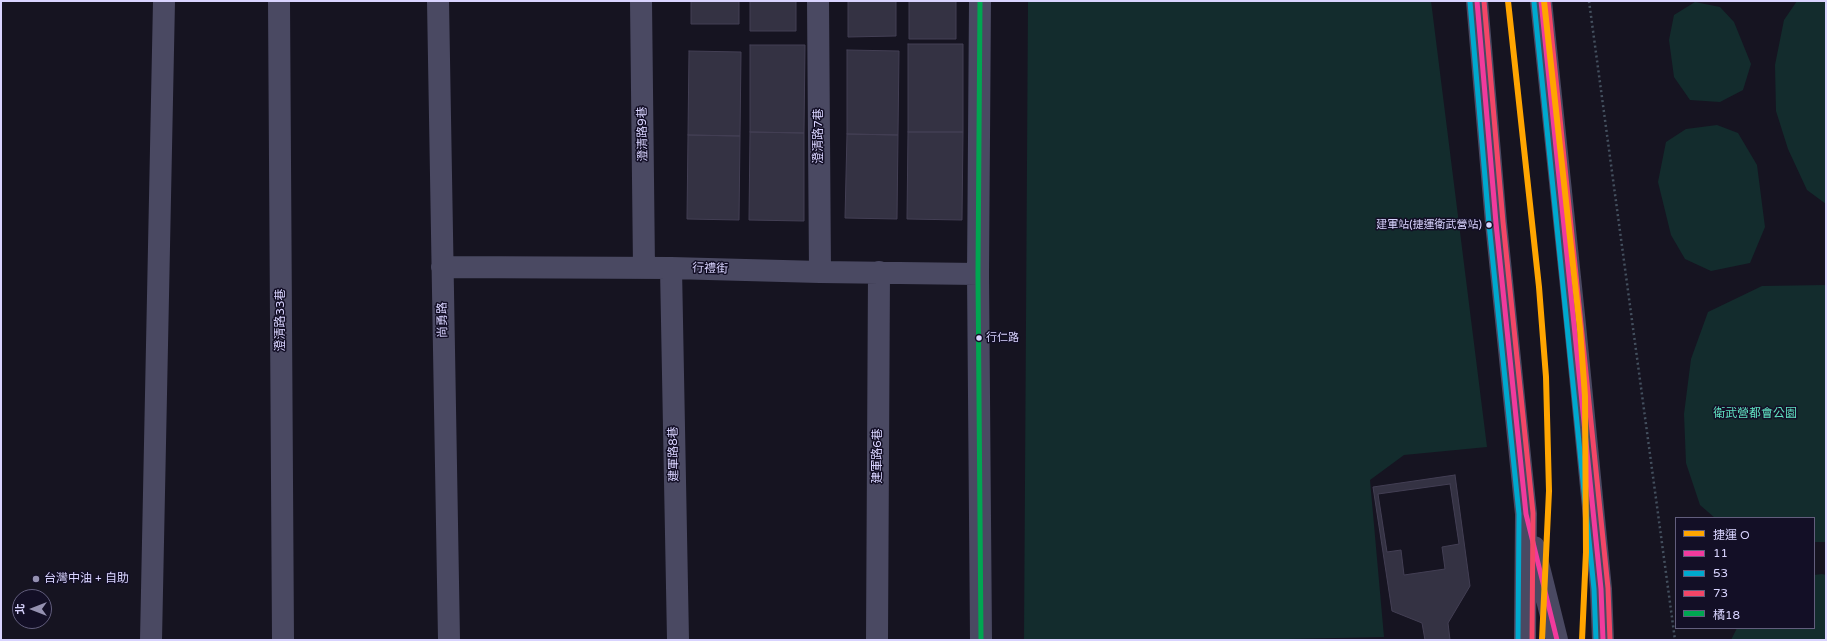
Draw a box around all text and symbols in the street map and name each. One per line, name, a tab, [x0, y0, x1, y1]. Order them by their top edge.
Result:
street label: 澄清路9巷	[635, 106, 651, 162]
street label: 澄清路7巷	[812, 108, 826, 164]
place label: 建軍站(捷運衛武營站)	[1376, 218, 1482, 232]
marker: 建軍站(捷運衛武營站)	[1484, 220, 1494, 230]
street label: 行禮街	[692, 261, 728, 277]
street label: 澄清路33巷	[274, 288, 288, 352]
street label: 尚勇路	[435, 302, 451, 338]
place label: 行仁路	[986, 331, 1019, 345]
marker: 行仁路	[974, 333, 984, 343]
park label: 衛武營都會公園	[1713, 407, 1797, 421]
street label: 建軍路8巷	[666, 426, 682, 482]
street label: 建軍路6巷	[871, 428, 885, 484]
legend	[1675, 517, 1815, 629]
text: 捷運 O	[1713, 528, 1750, 542]
text: 11	[1713, 546, 1728, 560]
text: 53	[1713, 566, 1728, 580]
place label: 台灣中油 + 自助	[44, 572, 129, 586]
marker: 台灣中油 + 自助	[31, 574, 41, 584]
text: 73	[1713, 586, 1728, 600]
north arrow	[12, 589, 52, 629]
text: 北	[14, 604, 27, 615]
text: 橘18	[1713, 608, 1740, 622]

